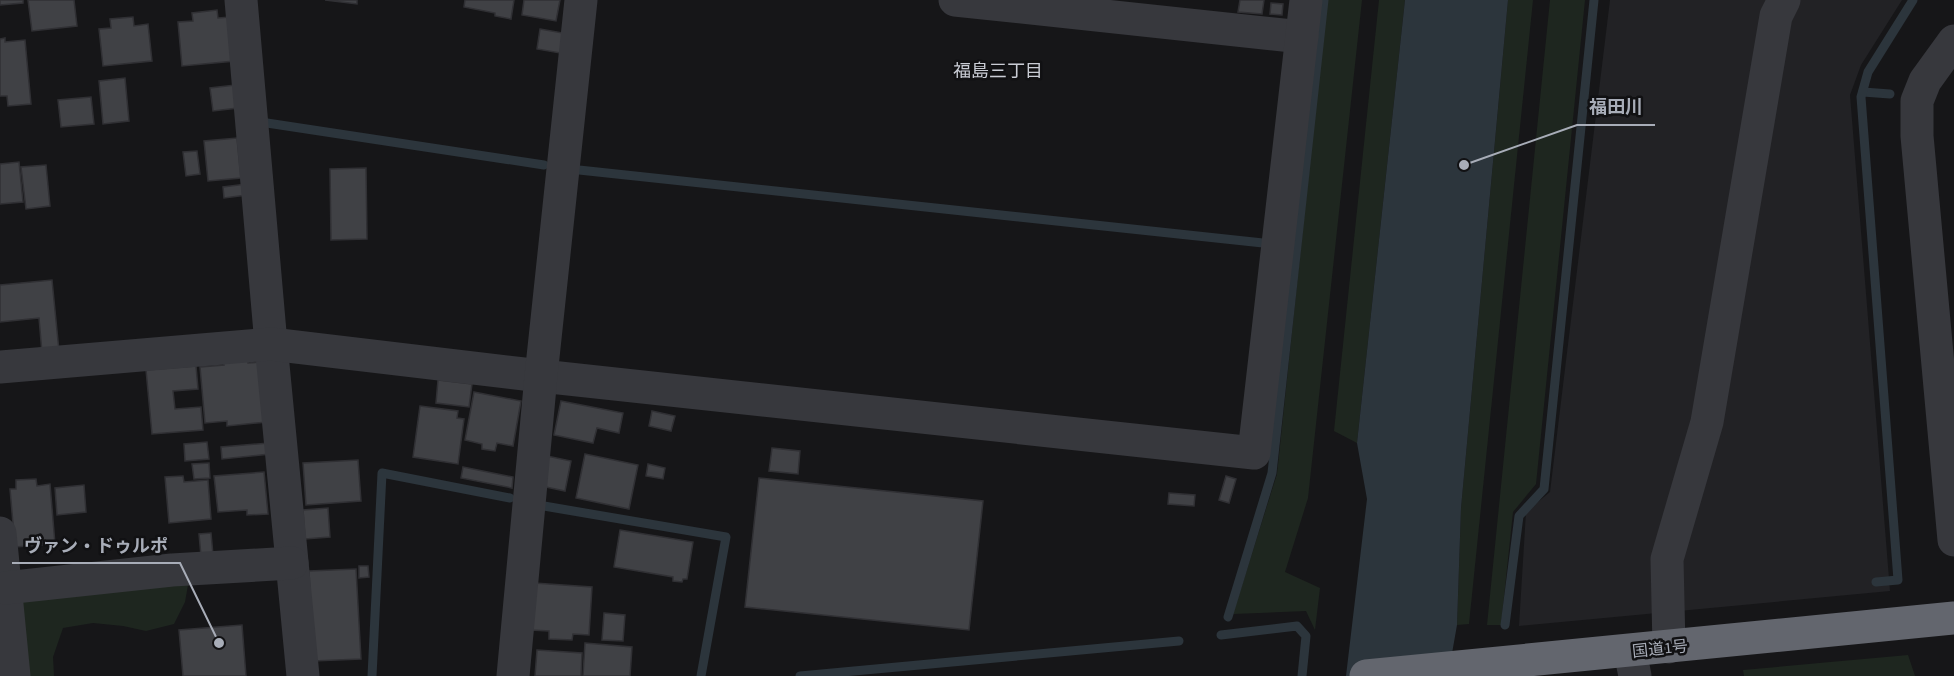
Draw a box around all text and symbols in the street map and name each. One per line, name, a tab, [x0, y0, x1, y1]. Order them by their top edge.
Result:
district label: 福島三丁目	[953, 59, 1043, 84]
callout: 福田川	[1577, 89, 1655, 125]
text: 福田川	[1589, 95, 1643, 120]
callout: ヴァン・ドゥルポ	[12, 527, 180, 563]
text: ヴァン・ドゥルポ	[24, 534, 168, 559]
street label: 国道1号	[1631, 635, 1689, 663]

